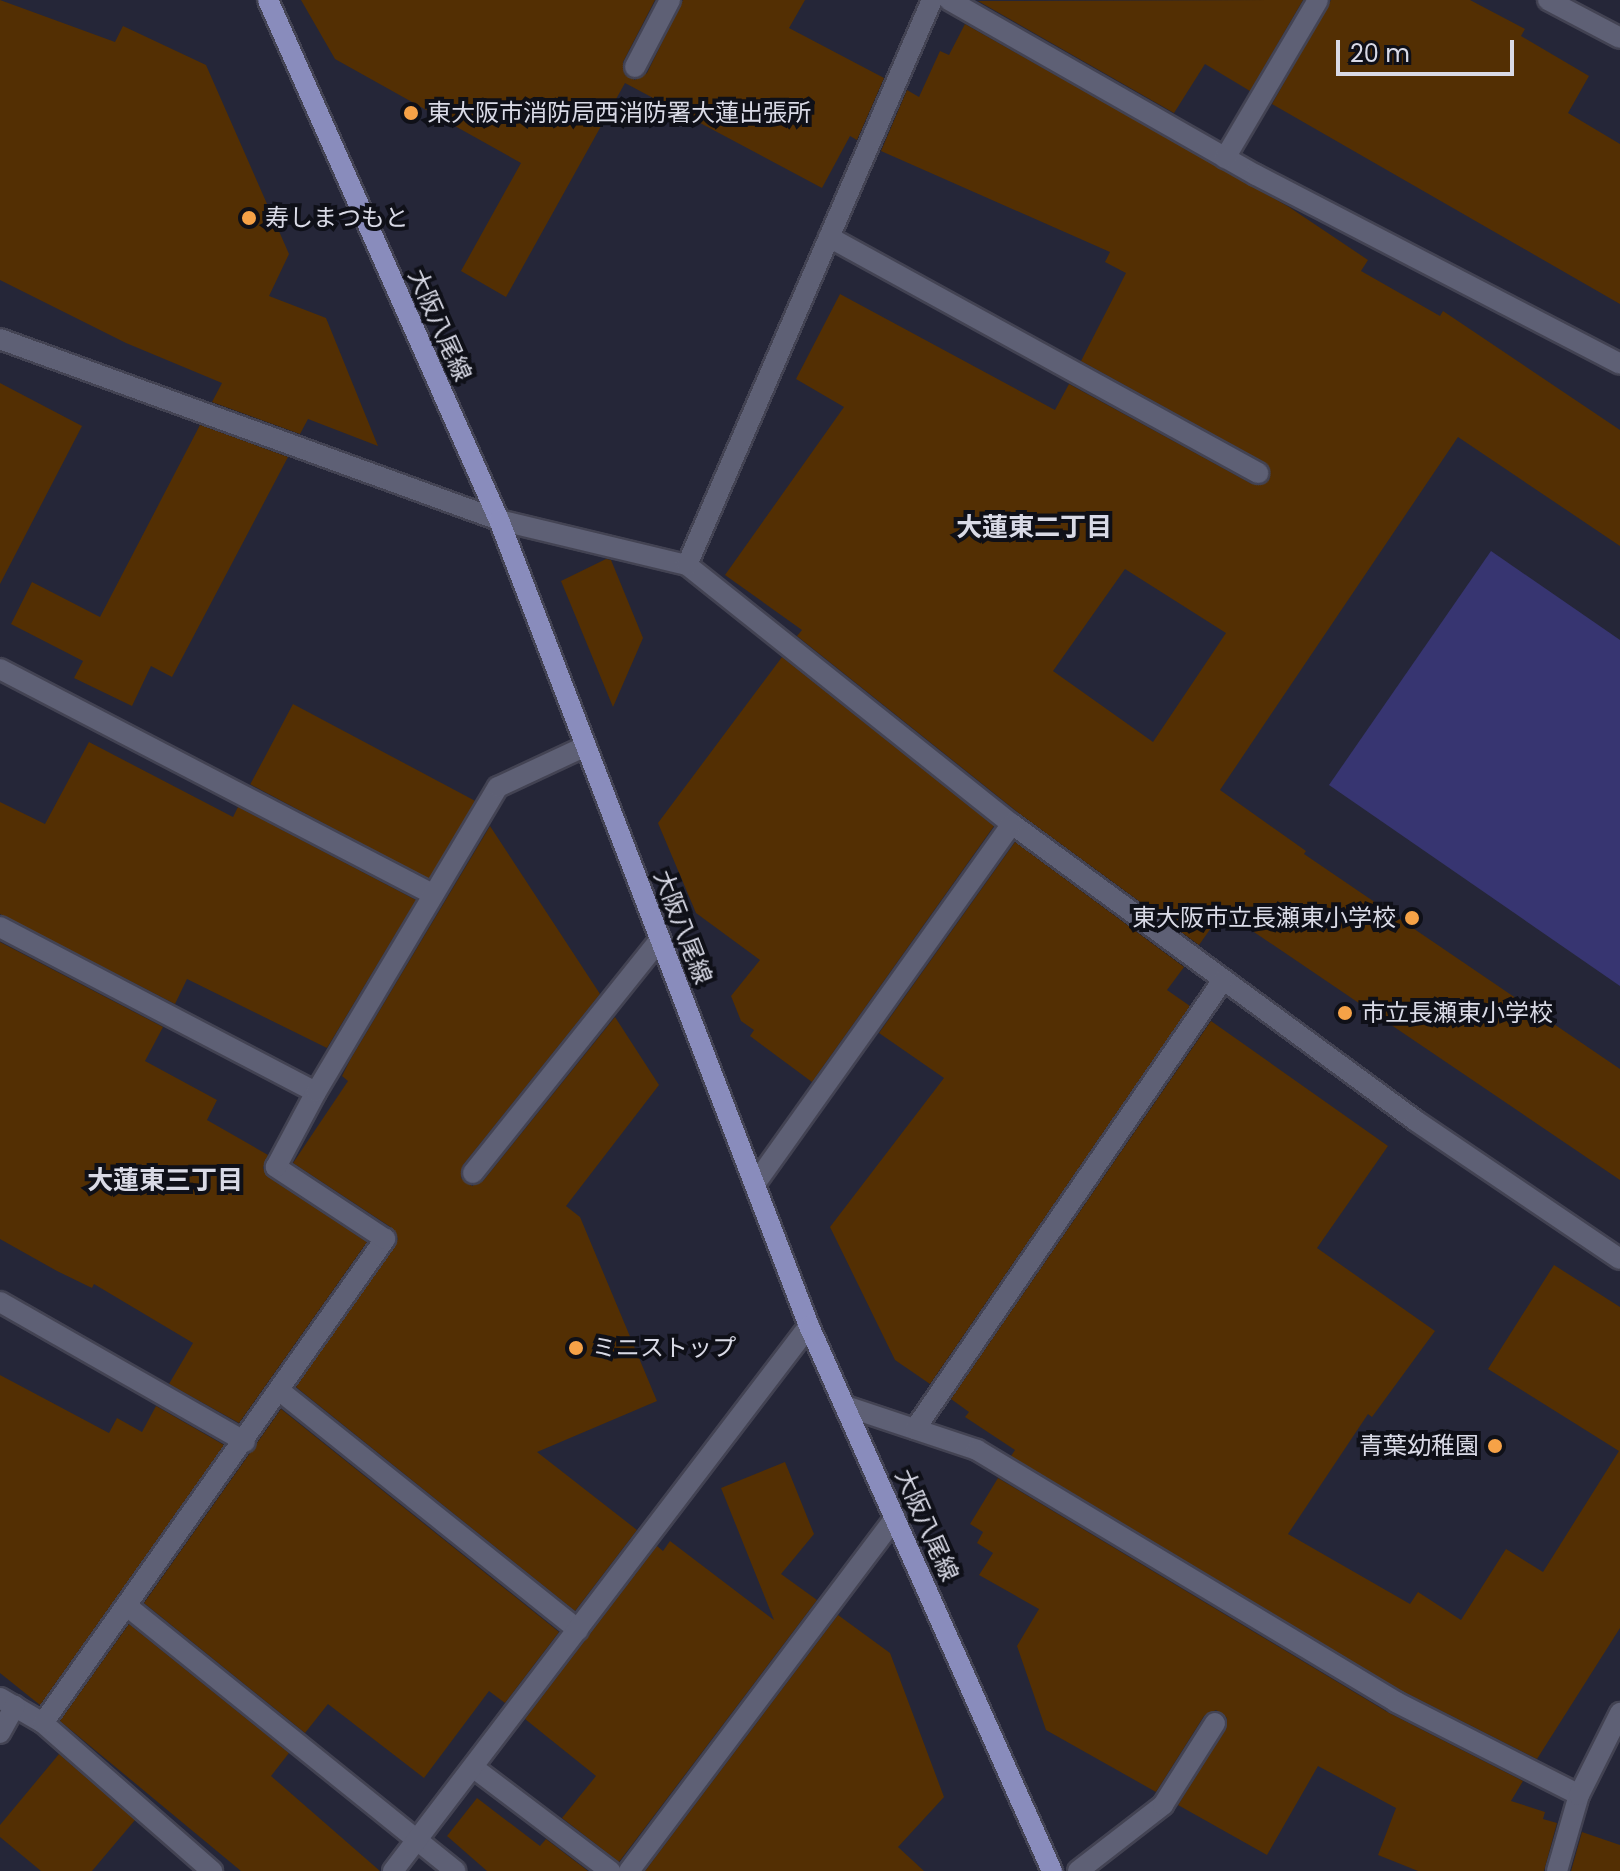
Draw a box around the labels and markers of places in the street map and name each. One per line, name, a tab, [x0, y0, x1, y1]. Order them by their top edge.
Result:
place label: 東大阪市消防局西消防署大蓮出張所	[427, 99, 811, 127]
marker: 東大阪市消防局西消防署大蓮出張所	[402, 104, 420, 122]
place label: 寿しまつもと	[265, 204, 409, 232]
marker: 寿しまつもと	[240, 209, 258, 227]
place label: 東大阪市立長瀬東小学校	[1132, 904, 1396, 932]
marker: 東大阪市立長瀬東小学校	[1403, 909, 1421, 927]
place label: 市立長瀬東小学校	[1361, 999, 1553, 1027]
marker: 市立長瀬東小学校	[1336, 1004, 1354, 1022]
place label: ミニストップ	[592, 1334, 736, 1362]
marker: ミニストップ	[567, 1339, 585, 1357]
place label: 青葉幼稚園	[1359, 1432, 1479, 1460]
marker: 青葉幼稚園	[1486, 1437, 1504, 1455]

